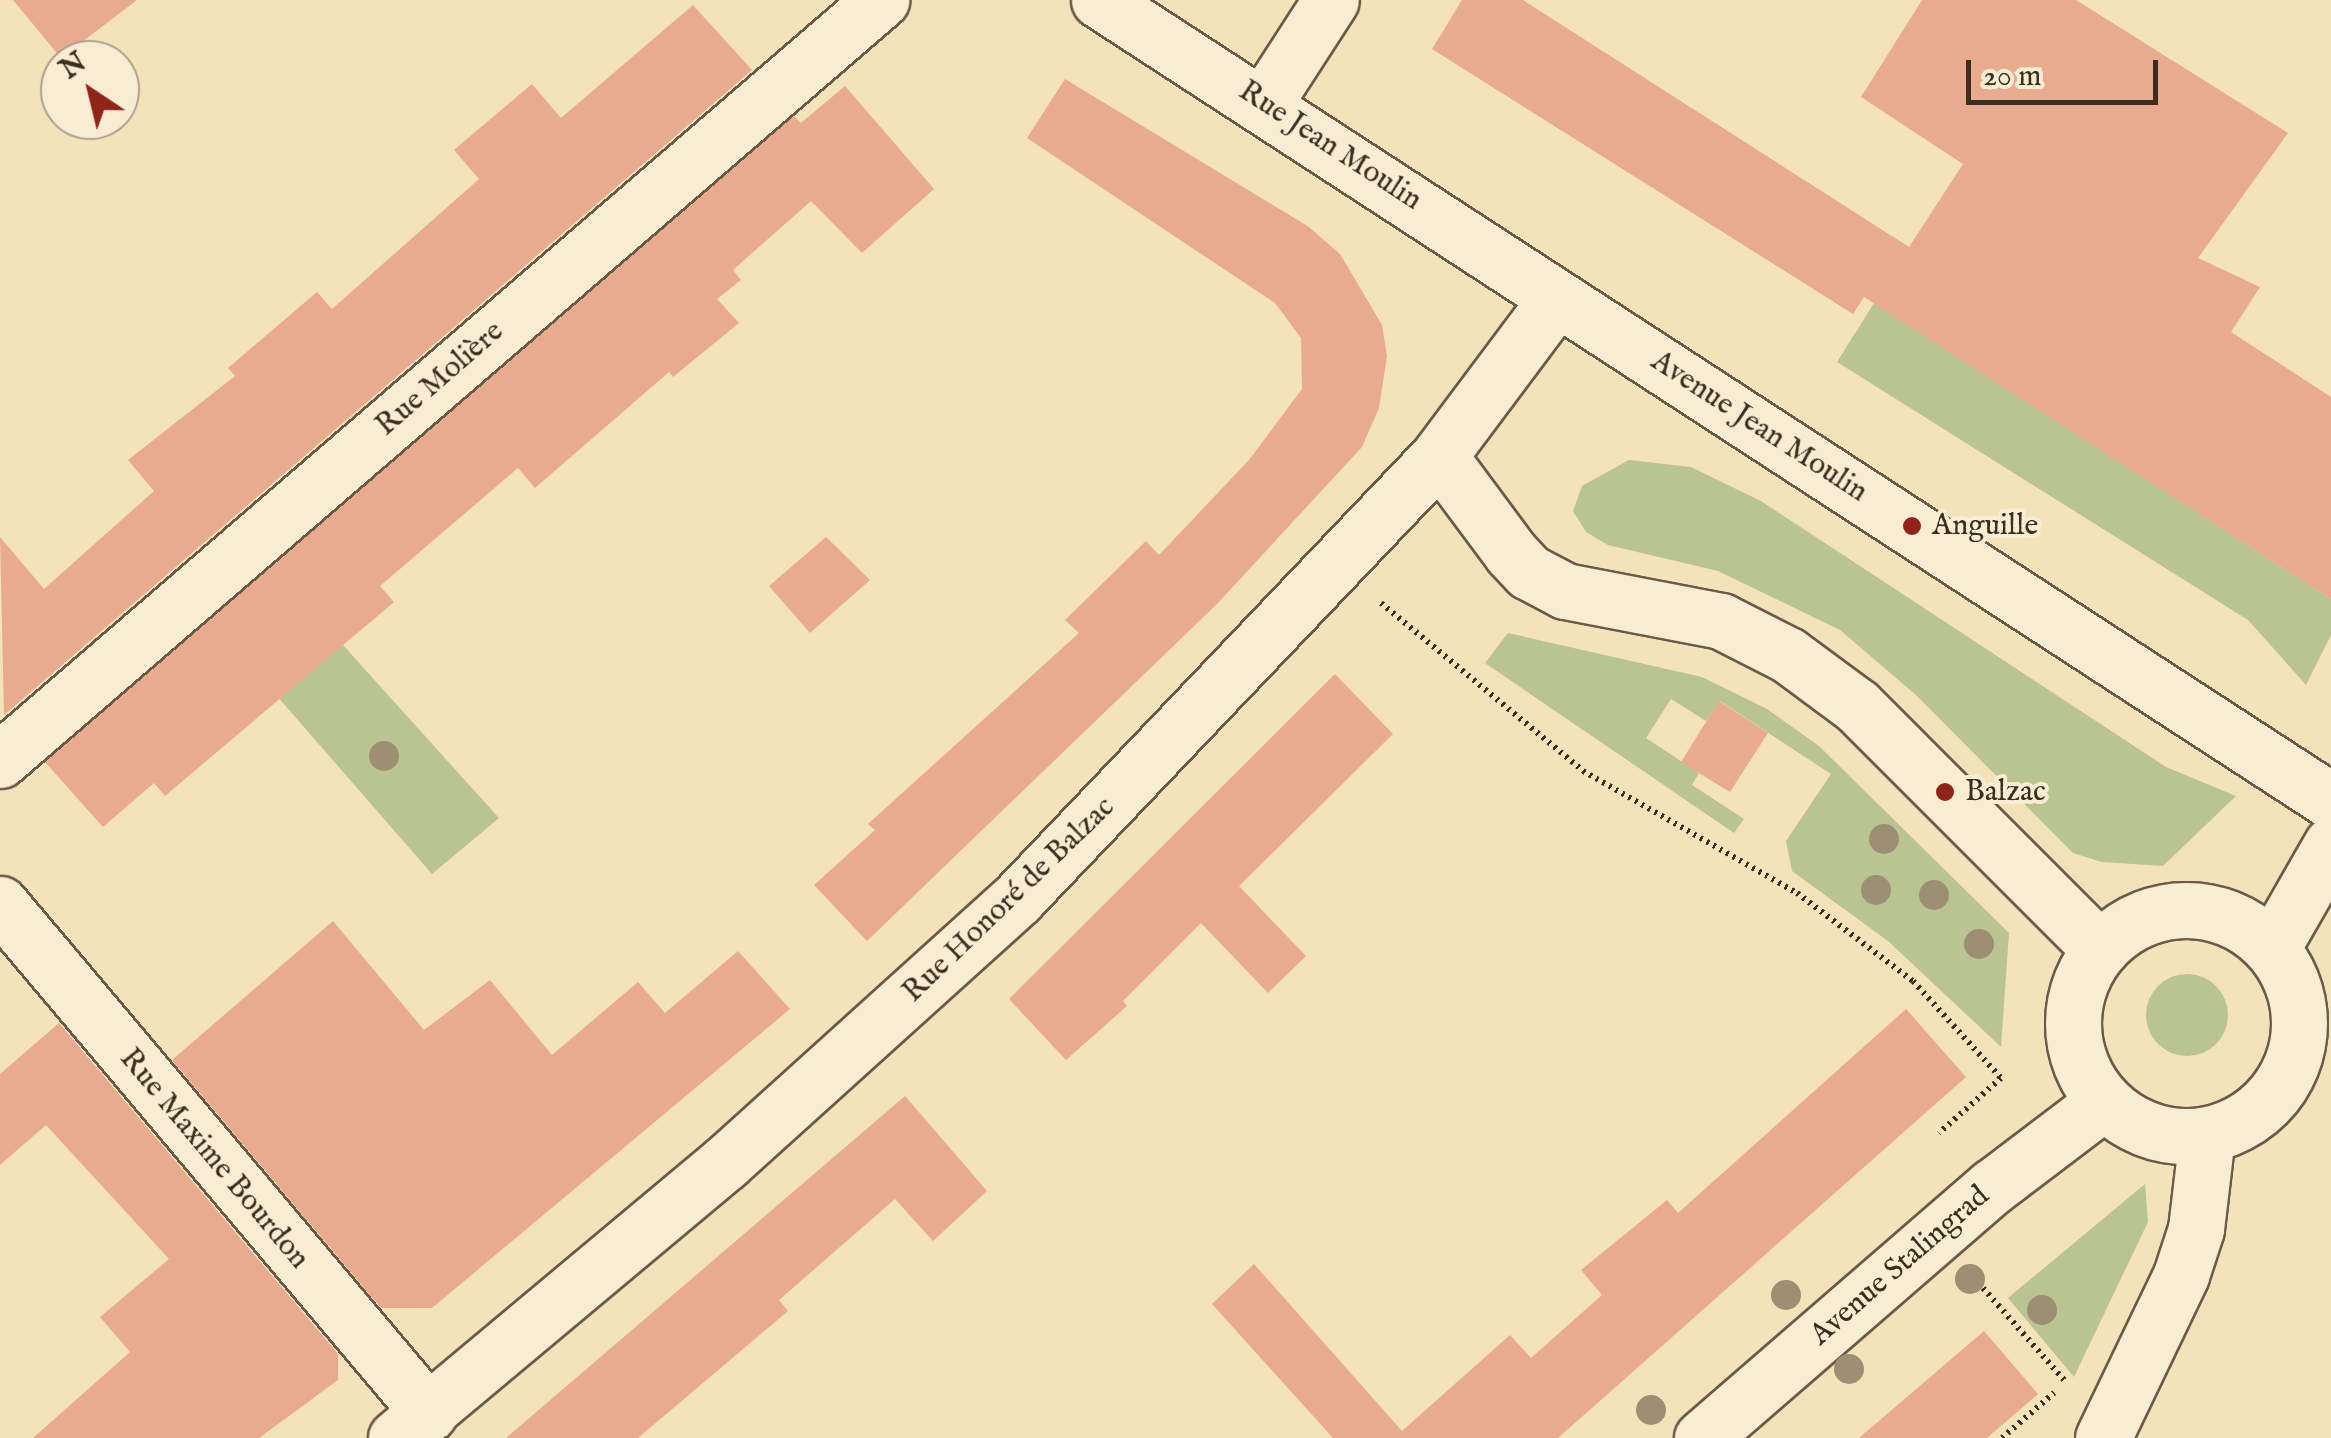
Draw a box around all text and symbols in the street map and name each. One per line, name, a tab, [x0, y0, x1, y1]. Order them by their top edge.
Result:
north arrow	[40, 40, 140, 140]
scale bar	[1971, 40, 2164, 102]
text: N	[54, 45, 94, 88]
text: 20 m	[1983, 58, 2042, 96]
street label: Rue Jean Moulin	[1232, 73, 1428, 219]
street label: Rue Molière	[369, 314, 511, 444]
street label: Avenue Jean Moulin	[1644, 344, 1874, 510]
place label: Anguille	[1932, 508, 2038, 544]
marker: Anguille	[1901, 515, 1923, 537]
place label: Balzac	[1965, 774, 2046, 810]
marker: Balzac	[1934, 781, 1956, 803]
street label: Rue Honoré de Balzac	[896, 790, 1122, 1010]
street label: Rue Maxime Bourdon	[111, 1042, 317, 1276]
street label: Avenue Stalingrad	[1803, 1178, 1997, 1354]

